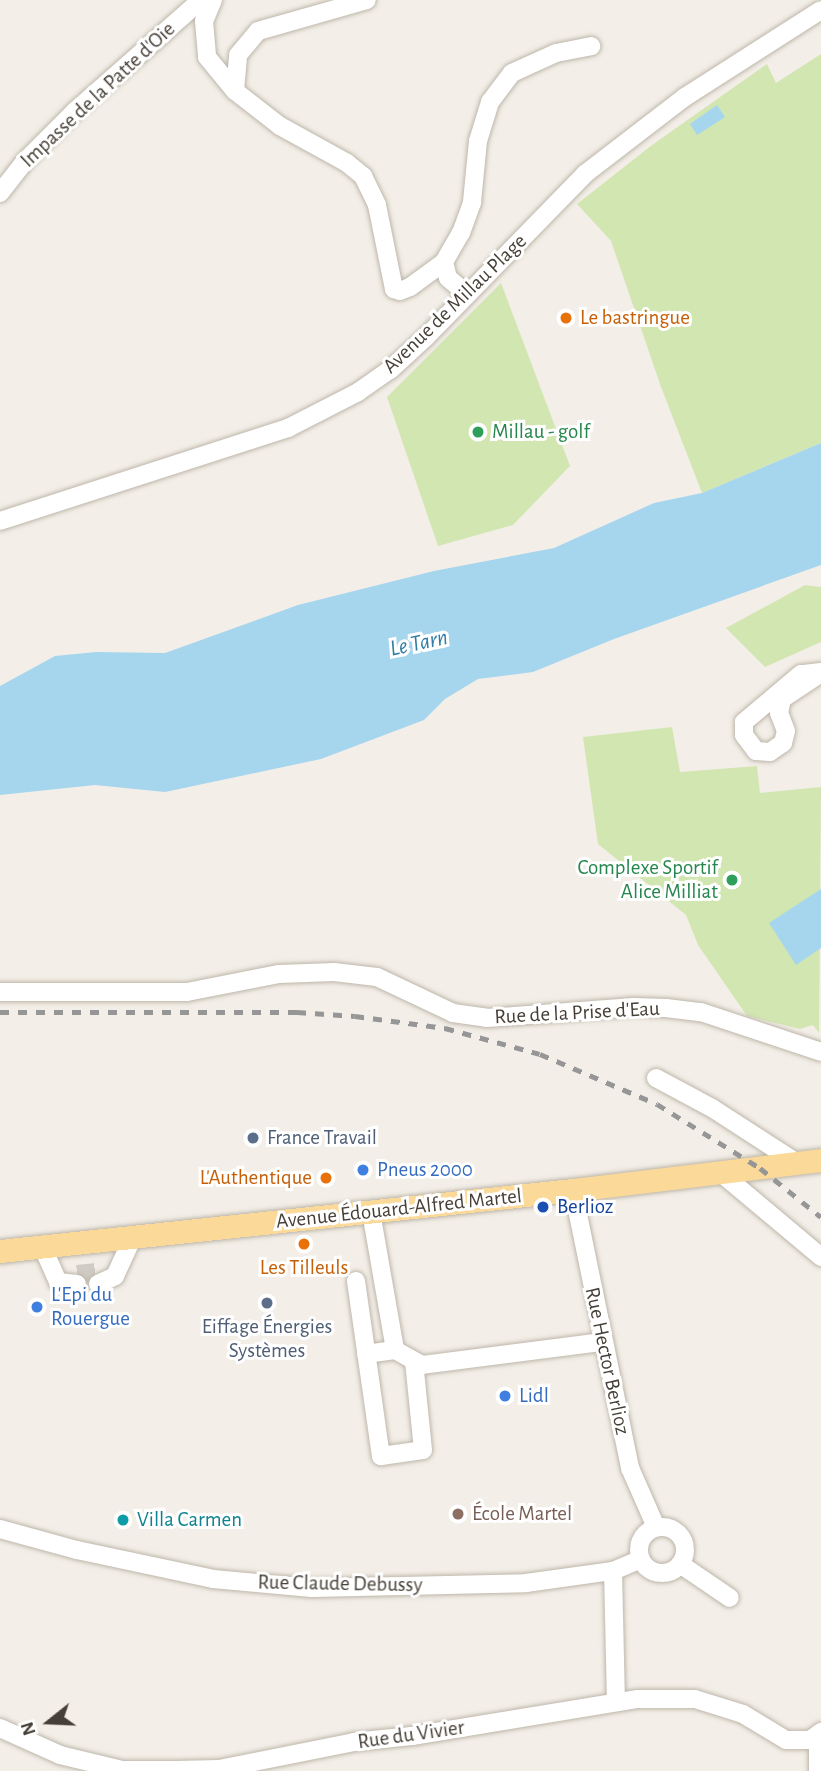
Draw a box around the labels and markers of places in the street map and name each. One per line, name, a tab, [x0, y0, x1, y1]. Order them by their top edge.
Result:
place label: Le bastringue	[580, 305, 690, 331]
marker: Le bastringue	[558, 310, 574, 326]
place label: Millau - golf	[492, 419, 590, 445]
marker: Millau - golf	[470, 424, 486, 440]
place label: Complexe Sportif Alice Milliat	[577, 855, 718, 905]
marker: Complexe Sportif Alice Milliat	[724, 872, 740, 888]
place label: France Travail	[267, 1125, 377, 1151]
marker: France Travail	[245, 1130, 261, 1146]
place label: Pneus 2000	[377, 1157, 473, 1183]
marker: Pneus 2000	[355, 1162, 371, 1178]
place label: L'Authentique	[200, 1165, 312, 1191]
marker: L'Authentique	[318, 1170, 334, 1186]
place label: Berlioz	[557, 1194, 613, 1220]
marker: Berlioz	[535, 1199, 551, 1215]
marker: Les Tilleuls	[296, 1236, 312, 1252]
place label: Les Tilleuls	[260, 1255, 348, 1281]
place label: L'Epi du Rouergue	[51, 1282, 130, 1332]
marker: Eiffage Énergies Systèmes	[259, 1295, 275, 1311]
marker: L'Epi du Rouergue	[29, 1299, 45, 1315]
place label: Eiffage Énergies Systèmes	[202, 1314, 332, 1364]
place label: Lidl	[519, 1383, 549, 1409]
marker: Lidl	[497, 1388, 513, 1404]
place label: École Martel	[472, 1501, 572, 1527]
marker: École Martel	[450, 1506, 466, 1522]
place label: Villa Carmen	[137, 1507, 242, 1533]
marker: Villa Carmen	[115, 1512, 131, 1528]

